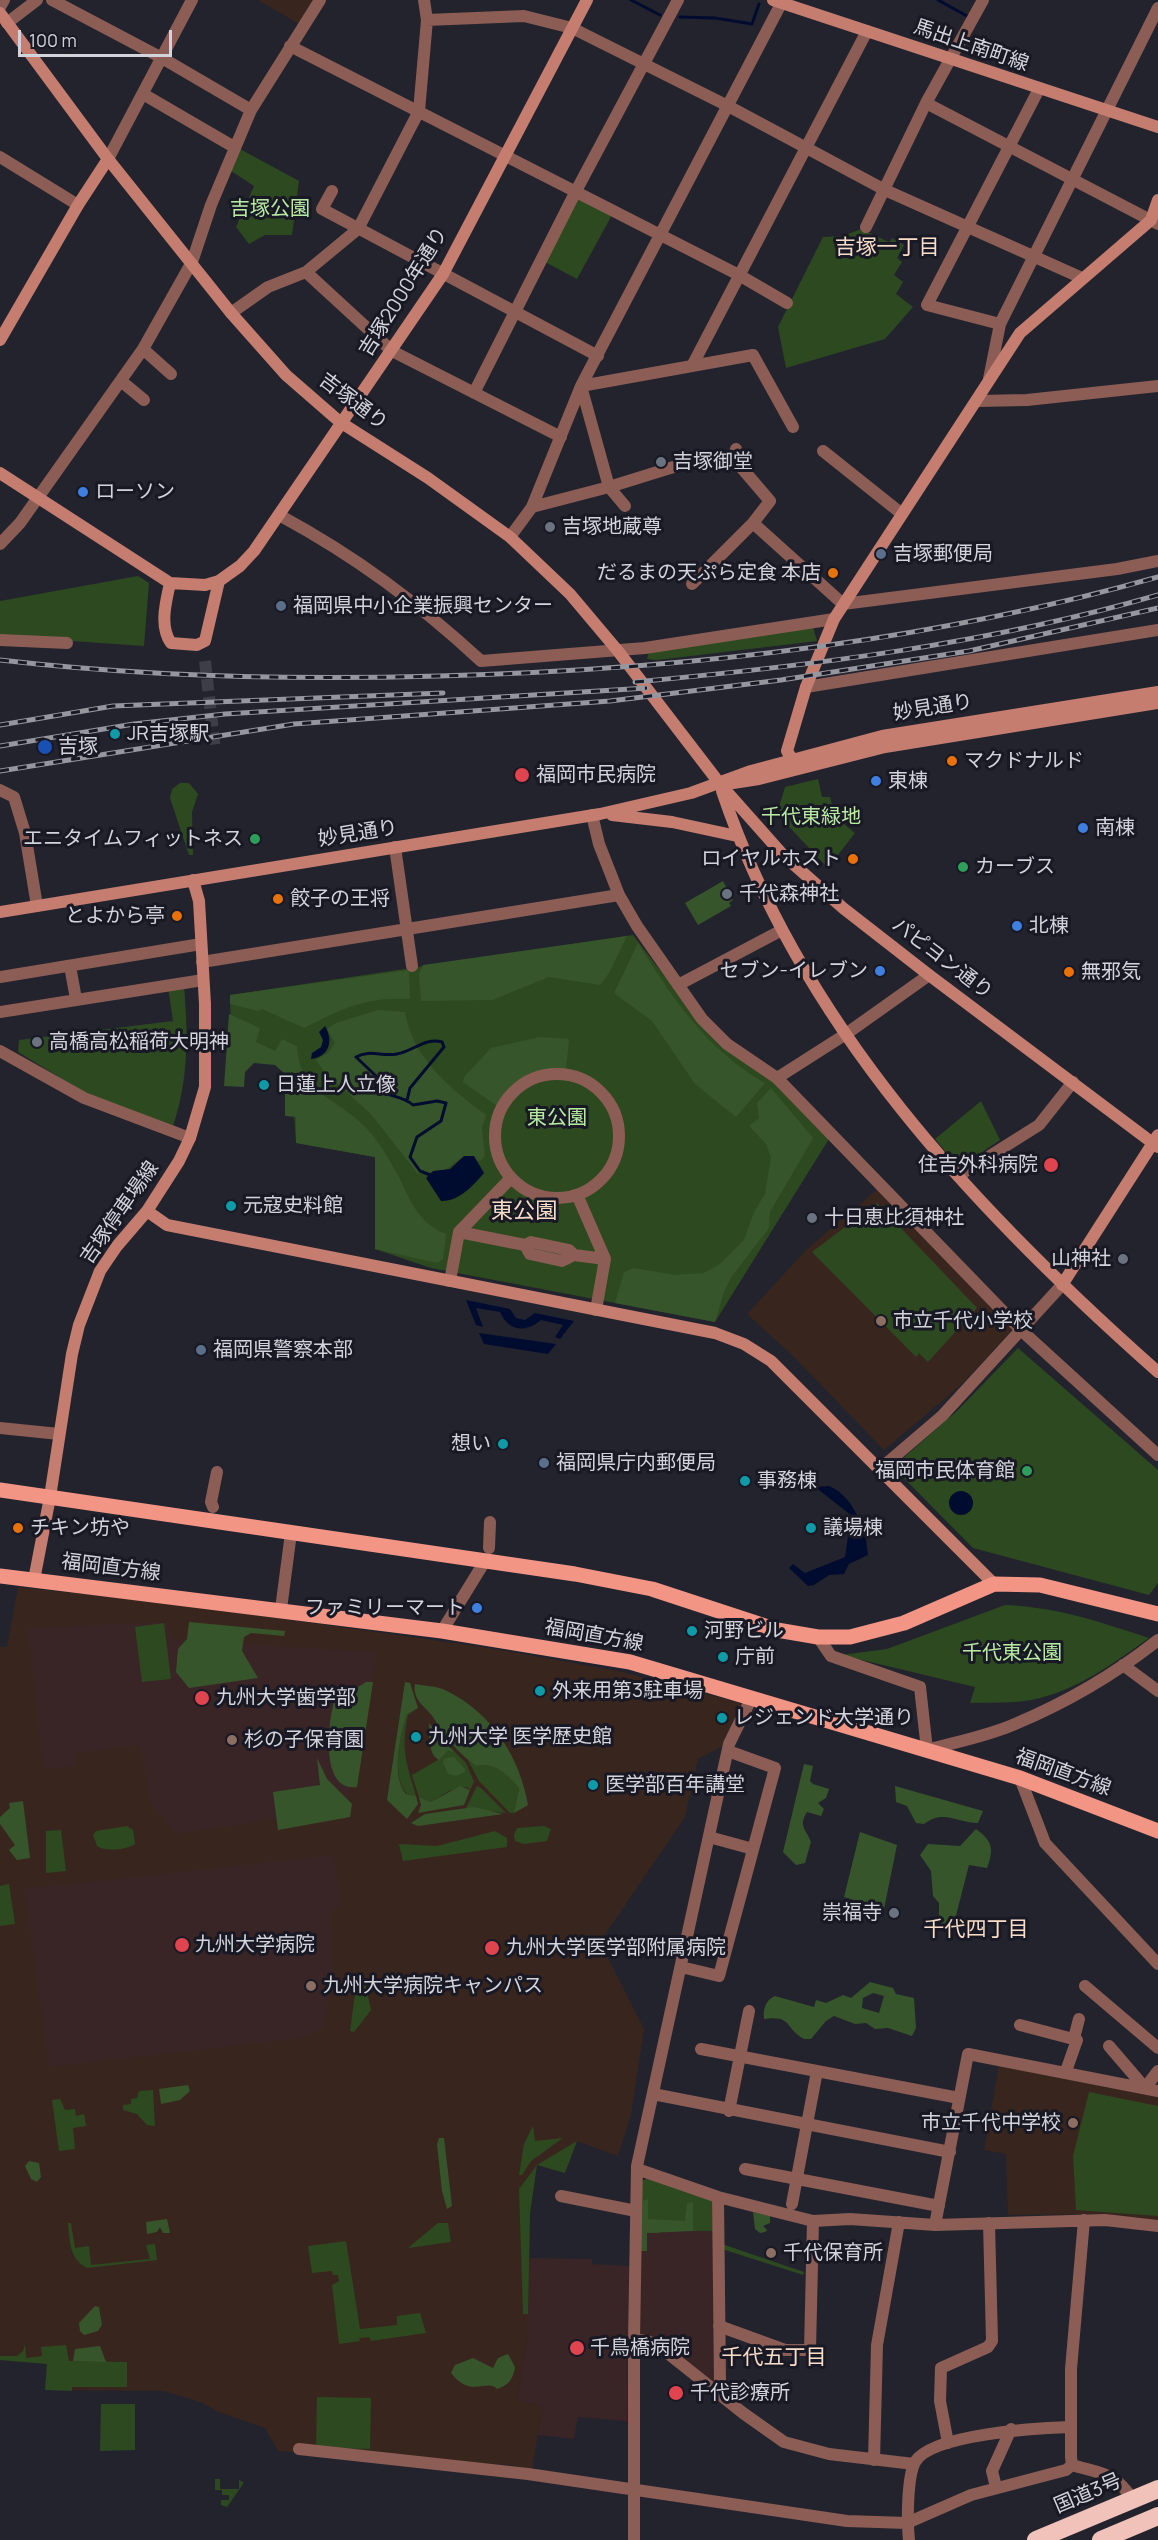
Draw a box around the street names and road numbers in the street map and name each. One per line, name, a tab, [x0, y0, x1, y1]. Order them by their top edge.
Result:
street label: 馬出上南町線	[910, 15, 1032, 77]
street label: 吉塚2000年通り	[355, 223, 453, 361]
street label: 吉塚通り	[314, 368, 392, 436]
street label: 妙見通り	[892, 690, 974, 726]
street label: 妙見通り	[317, 816, 399, 852]
street label: パピヨン通り	[887, 913, 997, 1005]
street label: 吉塚停車場線	[76, 1157, 164, 1269]
street label: 福岡直方線	[60, 1550, 162, 1586]
street label: 福岡直方線	[543, 1615, 645, 1657]
street label: 福岡直方線	[1012, 1745, 1114, 1801]
street label: 国道3号	[1051, 2469, 1125, 2519]

